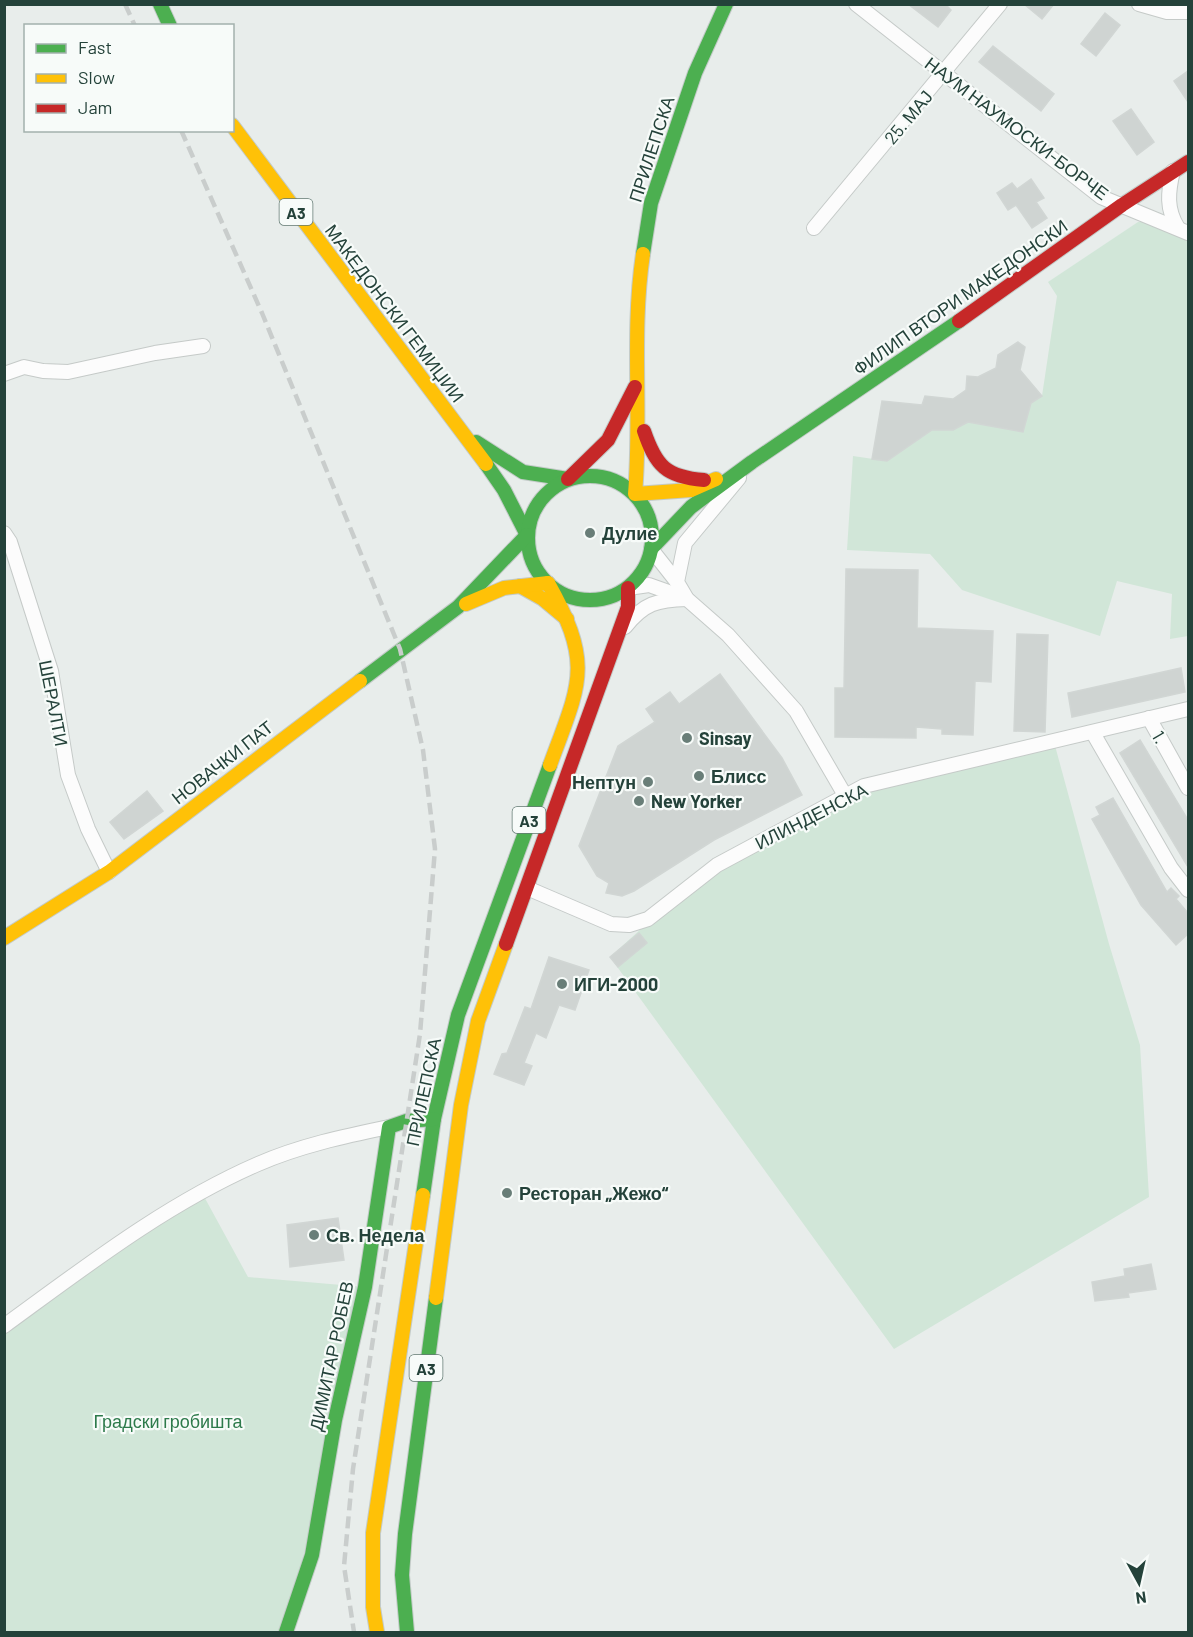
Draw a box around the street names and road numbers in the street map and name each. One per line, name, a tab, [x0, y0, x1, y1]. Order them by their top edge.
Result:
street label: НАУМ НАУМОСКИ-БОРЧЕ	[921, 52, 1113, 204]
street label: 25. МАЈ	[879, 86, 937, 148]
street label: ПРИЛЕПСКА	[624, 93, 678, 205]
road number: A3	[280, 199, 312, 225]
street label: ФИЛИП ВТОРИ МАКЕДОНСКИ	[849, 214, 1071, 380]
street label: МАКЕДОНСКИ ГЕМИЏИИ	[321, 220, 469, 406]
street label: ШЕРАЛТИ	[35, 658, 73, 748]
street label: НОВАЧКИ ПАТ	[167, 716, 277, 808]
street label: 1.	[1148, 727, 1172, 747]
street label: ИЛИНДЕНСКА	[751, 778, 871, 854]
road number: A3	[512, 807, 546, 833]
street label: ПРИЛЕПСКА	[401, 1036, 445, 1148]
street label: ДИМИТАР РОБЕВ	[304, 1279, 358, 1433]
road number: A3	[410, 1355, 442, 1381]

